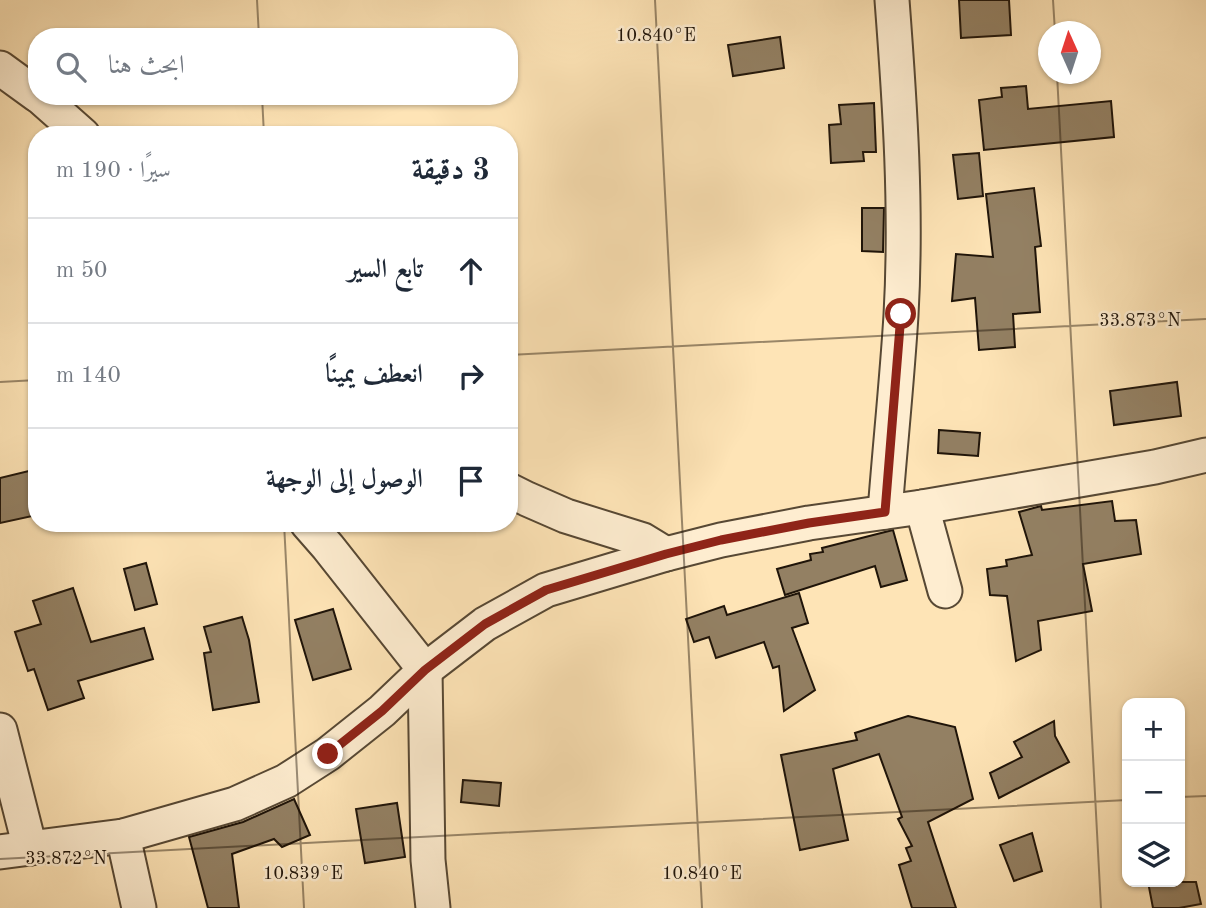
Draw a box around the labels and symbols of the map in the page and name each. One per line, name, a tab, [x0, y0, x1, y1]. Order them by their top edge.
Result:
north arrow	[1038, 21, 1101, 84]
text: 10.840°E	[616, 27, 696, 45]
route start	[885, 298, 916, 329]
text: 33.873°N	[1099, 312, 1181, 330]
route end	[312, 738, 343, 769]
text: 33.872°N	[25, 850, 107, 868]
text: 10.839°E	[263, 865, 343, 883]
text: 10.840°E	[662, 865, 742, 883]

